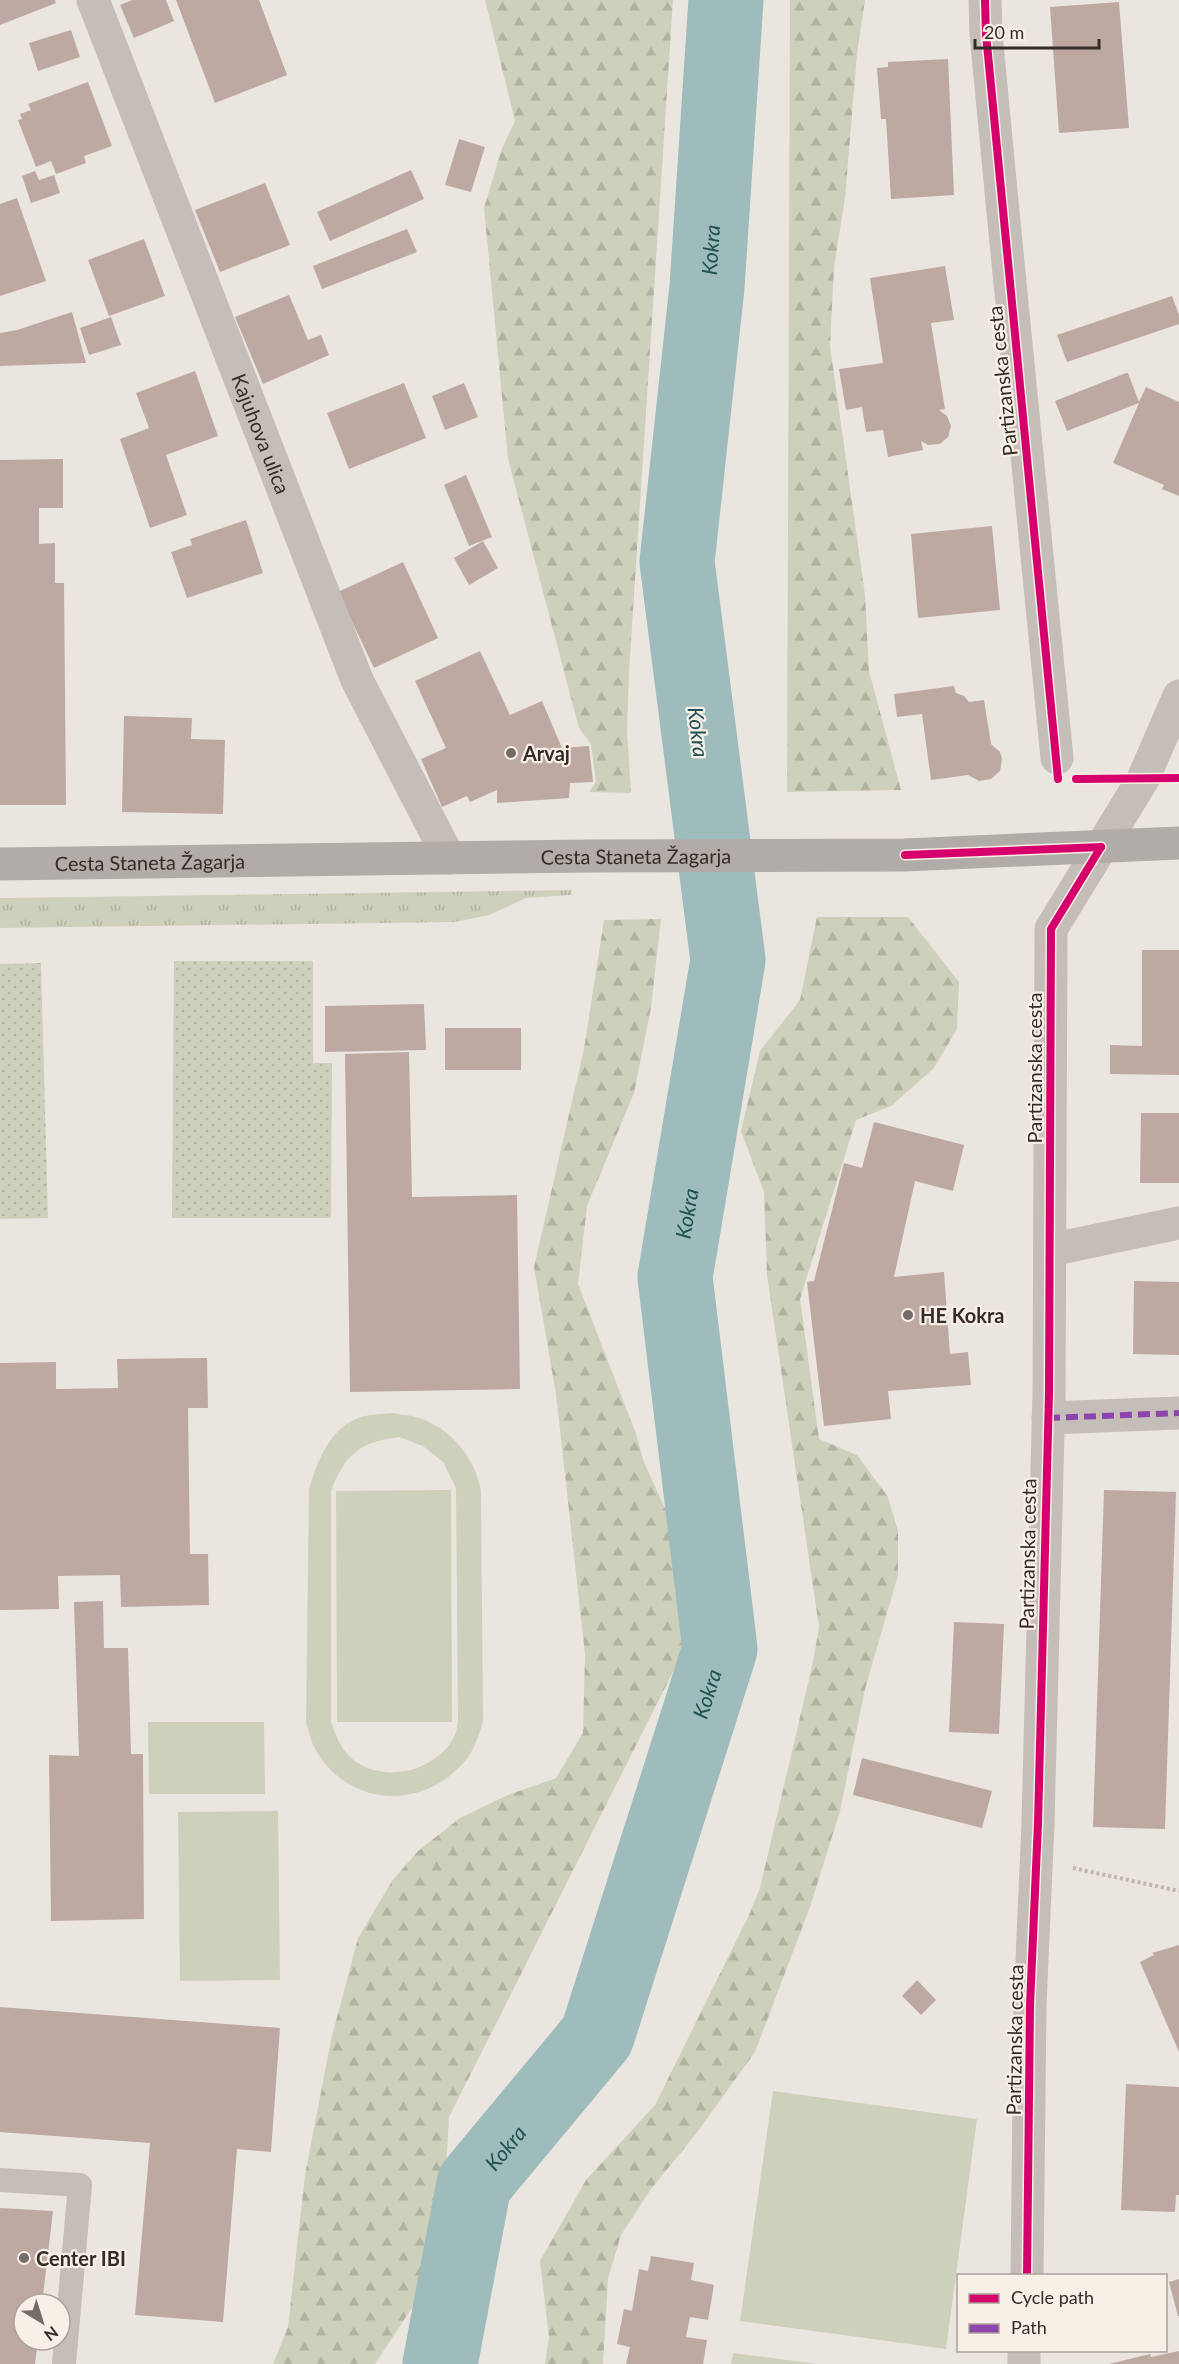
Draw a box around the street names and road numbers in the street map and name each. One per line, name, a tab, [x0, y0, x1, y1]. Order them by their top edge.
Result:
street label: Partizanska cesta	[982, 305, 1022, 457]
street label: Kajuhova ulica	[227, 370, 295, 497]
street label: Cesta Staneta Žagarja	[541, 844, 731, 869]
street label: Cesta Staneta Žagarja	[55, 849, 245, 875]
street label: Partizanska cesta	[1022, 993, 1046, 1143]
street label: Partizanska cesta	[1014, 1478, 1040, 1630]
street label: Partizanska cesta	[1001, 1964, 1027, 2116]

